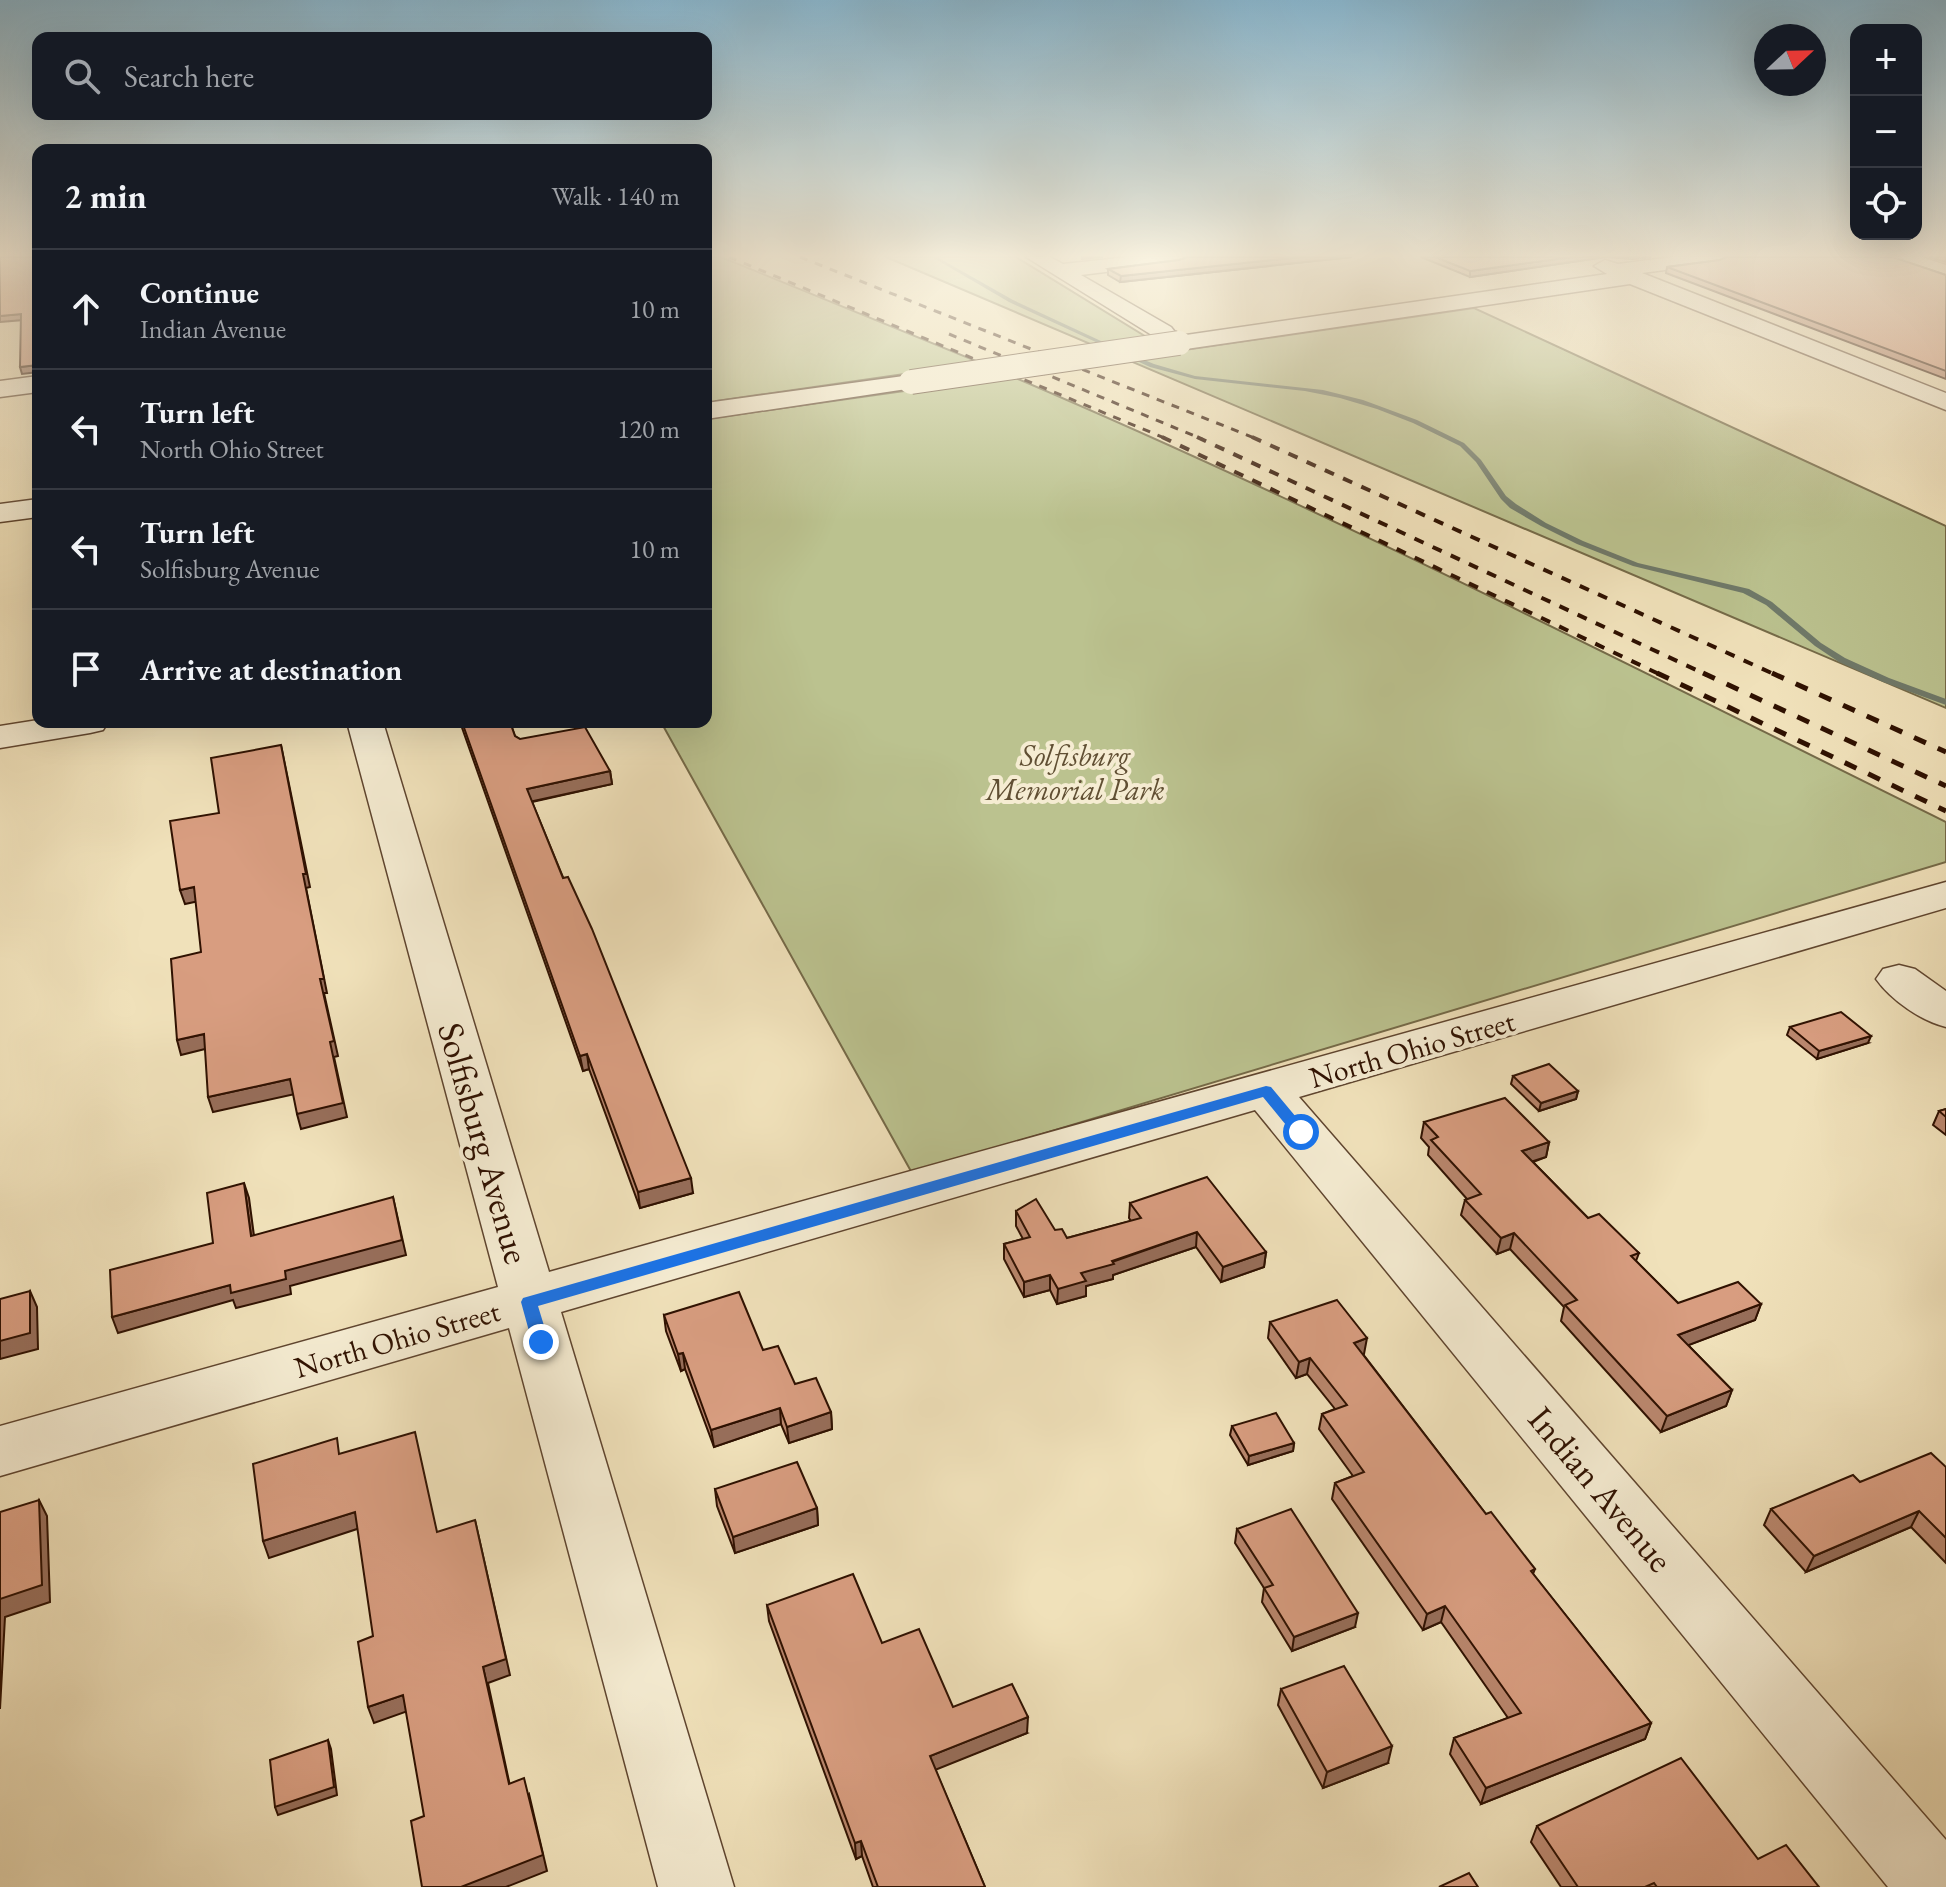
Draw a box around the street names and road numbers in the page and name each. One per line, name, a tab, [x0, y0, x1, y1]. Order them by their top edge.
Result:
street label: North Ohio Street	[1305, 1001, 1520, 1097]
street label: Solfisburg Avenue	[427, 1017, 541, 1269]
street label: North Ohio Street	[290, 1291, 505, 1387]
street label: Indian Avenue	[1518, 1396, 1684, 1582]

